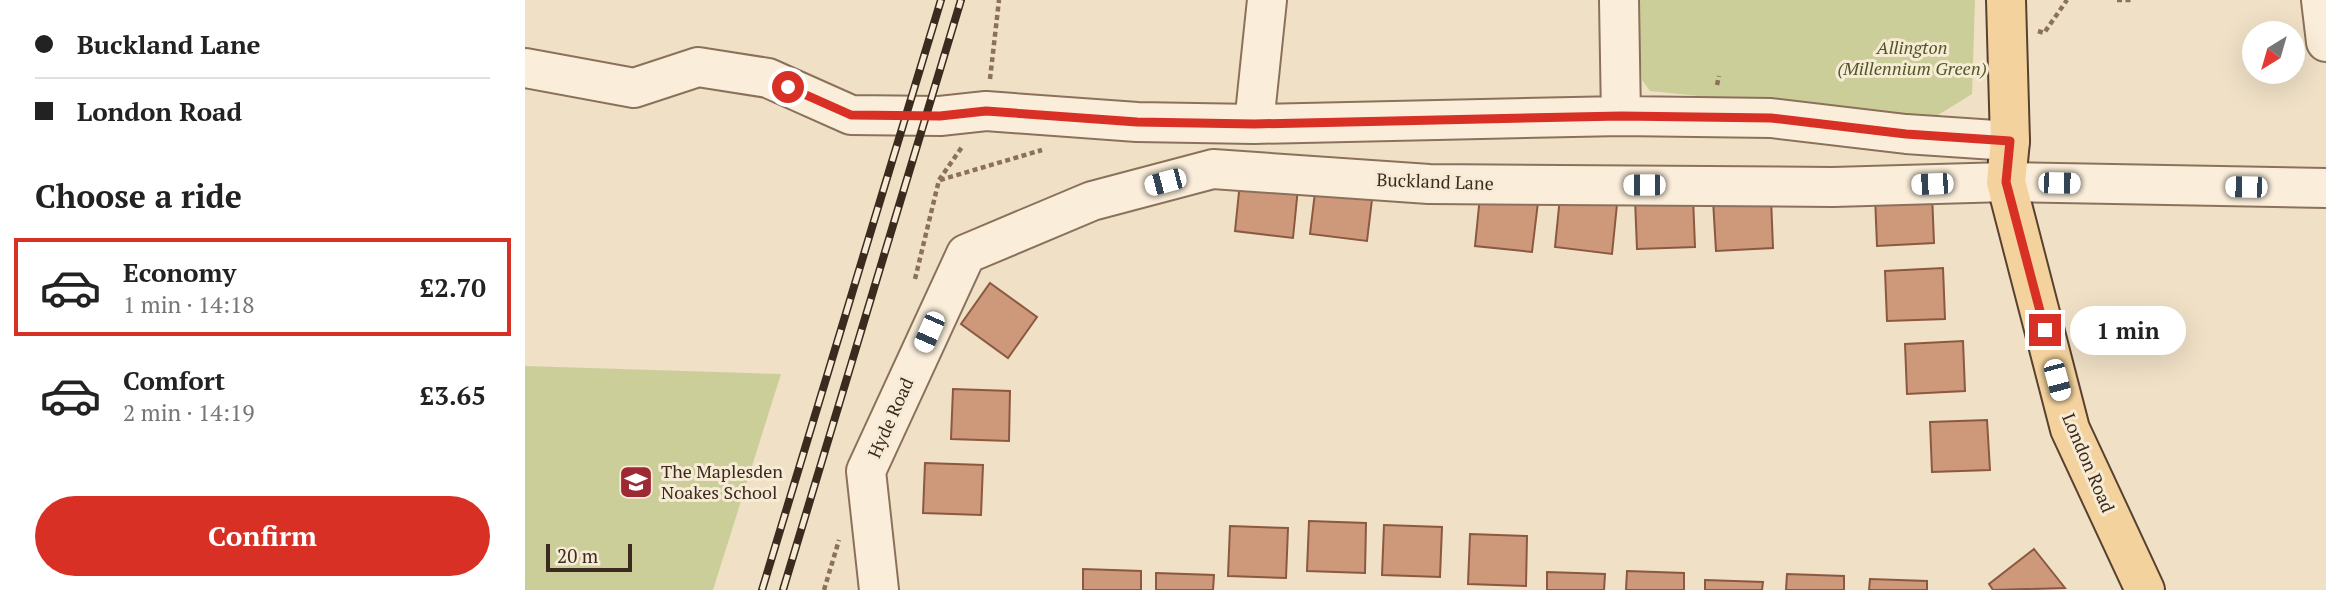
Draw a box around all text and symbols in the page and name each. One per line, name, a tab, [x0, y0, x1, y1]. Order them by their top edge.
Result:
north arrow	[2242, 21, 2305, 84]
map controls	[2242, 21, 2305, 84]
text: Buckland Lane	[77, 27, 261, 61]
park label: Allington (Millennium Green)	[1837, 35, 1987, 80]
route start	[772, 71, 804, 103]
text: London Road	[77, 94, 242, 128]
car	[1142, 166, 1189, 198]
street label: Buckland Lane	[1376, 167, 1494, 195]
car	[2038, 172, 2081, 194]
car	[1911, 173, 1954, 195]
text: Choose a ride	[35, 175, 242, 217]
car	[1624, 175, 1666, 196]
car	[2225, 176, 2268, 198]
text: Economy	[123, 255, 236, 289]
icon: car	[39, 256, 102, 319]
text: £2.70	[420, 270, 486, 304]
text: 1 min · 14:18	[123, 289, 255, 320]
callout: 1 min	[2069, 306, 2185, 354]
car	[911, 309, 948, 355]
route end	[2029, 314, 2061, 346]
text: 1 min	[2097, 315, 2159, 346]
car	[2042, 357, 2073, 403]
text: Comfort	[123, 363, 225, 397]
icon: car	[39, 364, 102, 427]
street label: Hyde Road	[862, 374, 918, 462]
text: £3.65	[420, 378, 486, 412]
text: 2 min · 14:19	[123, 397, 255, 428]
street label: London Road	[2057, 409, 2121, 516]
place label: The Maplesden Noakes School	[661, 459, 783, 504]
school or university icon: The Maplesden Noakes School	[617, 463, 655, 501]
button: Confirm	[35, 496, 490, 576]
scale bar	[546, 541, 632, 573]
text: 20 m	[557, 543, 598, 568]

